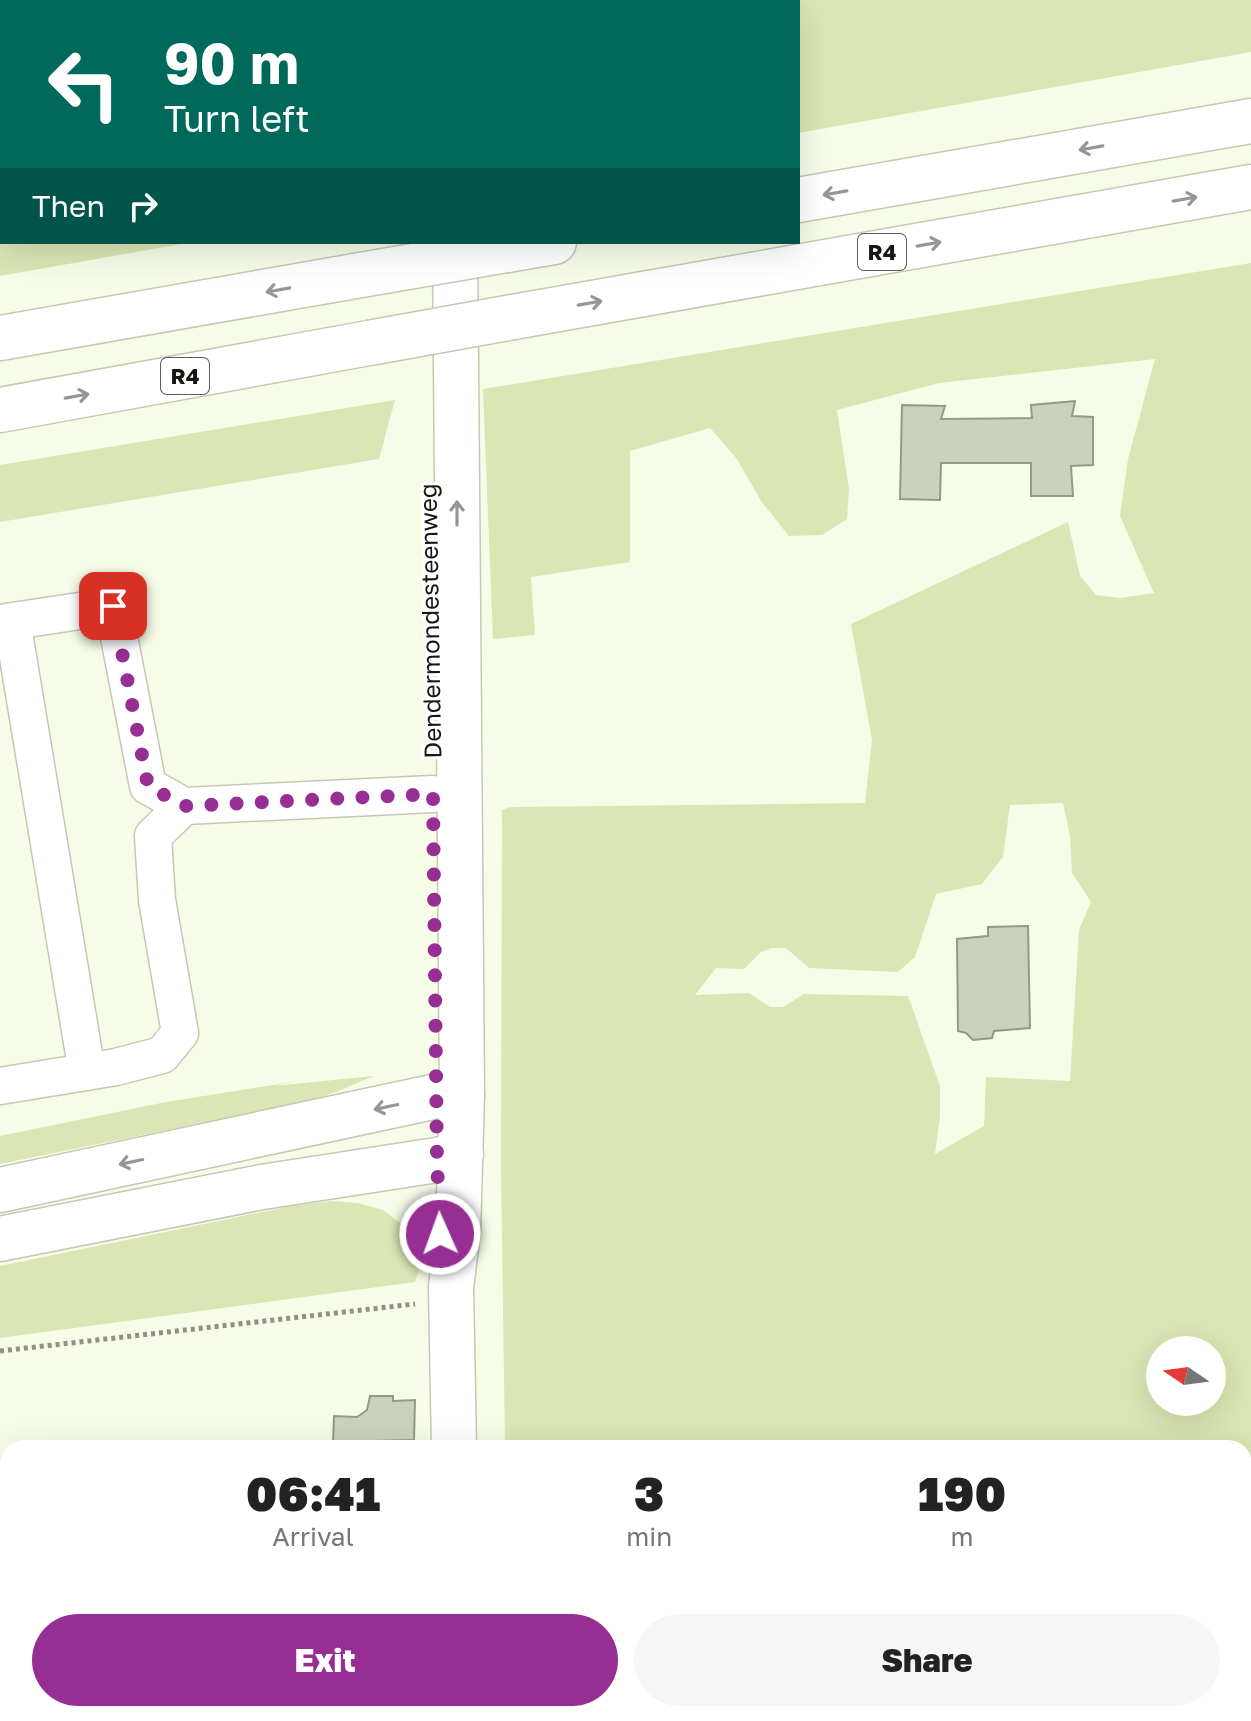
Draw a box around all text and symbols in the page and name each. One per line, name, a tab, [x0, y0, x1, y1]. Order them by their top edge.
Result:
text: 90 m	[164, 29, 299, 96]
icon: left	[32, 32, 136, 136]
text: Turn left	[164, 97, 310, 140]
one-way arrow	[1079, 142, 1105, 157]
icon: right	[121, 184, 165, 228]
one-way arrow	[823, 186, 848, 201]
text: Then	[32, 188, 105, 224]
one-way arrow	[1172, 190, 1197, 205]
road number: R4	[858, 234, 906, 270]
one-way arrow	[916, 235, 941, 250]
one-way arrow	[266, 283, 292, 298]
one-way arrow	[577, 295, 602, 310]
road number: R4	[161, 358, 209, 394]
one-way arrow	[64, 387, 89, 402]
street label: Dendermondesteenweg	[413, 483, 446, 759]
one-way arrow	[449, 500, 465, 527]
pin	[79, 572, 147, 640]
icon: arrive	[91, 584, 135, 628]
one-way arrow	[373, 1100, 399, 1115]
one-way arrow	[119, 1155, 145, 1170]
position arrow	[398, 1192, 482, 1276]
north arrow	[1146, 1336, 1226, 1416]
map controls	[1146, 1336, 1226, 1416]
text: 06:41	[246, 1464, 380, 1522]
text: 3	[634, 1464, 664, 1522]
text: 190	[918, 1464, 1006, 1522]
text: Arrival	[272, 1521, 354, 1552]
text: min	[626, 1521, 672, 1552]
text: m	[951, 1521, 974, 1552]
button: Exit	[32, 1614, 618, 1706]
button: Share	[634, 1614, 1220, 1706]

